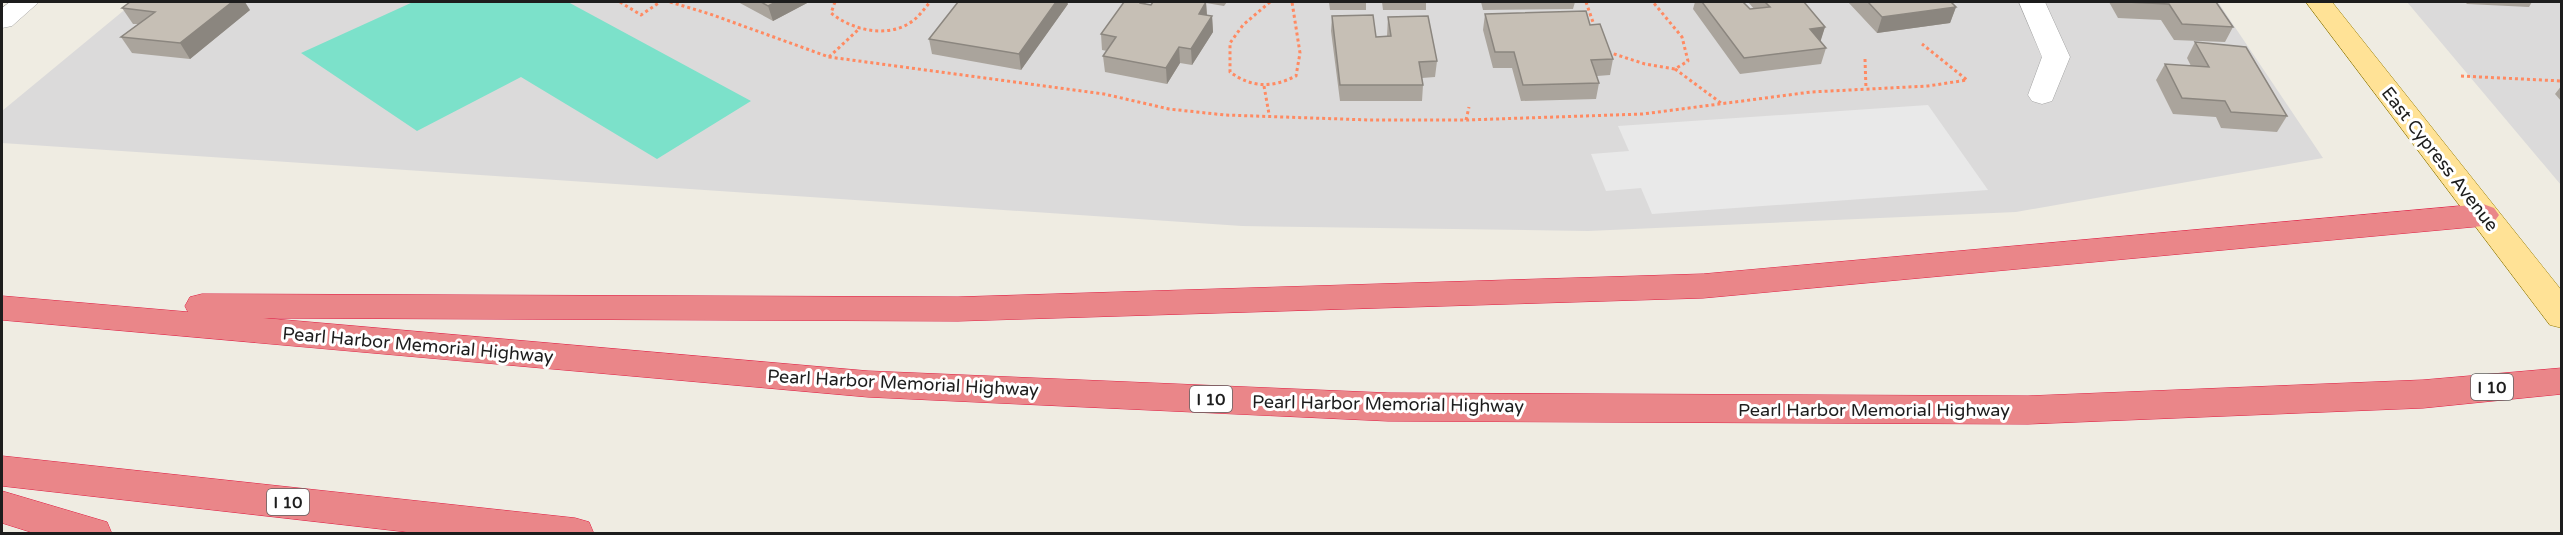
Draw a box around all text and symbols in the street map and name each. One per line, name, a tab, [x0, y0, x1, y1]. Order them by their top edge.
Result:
street label: East Cypress Avenue	[2377, 82, 2503, 236]
street label: Pearl Harbor Memorial Highway	[282, 322, 555, 368]
street label: Pearl Harbor Memorial Highway	[767, 365, 1040, 401]
road number: I 10	[2471, 374, 2513, 400]
road number: I 10	[1190, 386, 1232, 412]
street label: Pearl Harbor Memorial Highway	[1252, 391, 1524, 417]
street label: Pearl Harbor Memorial Highway	[1738, 399, 2010, 421]
road number: I 10	[267, 489, 309, 515]

